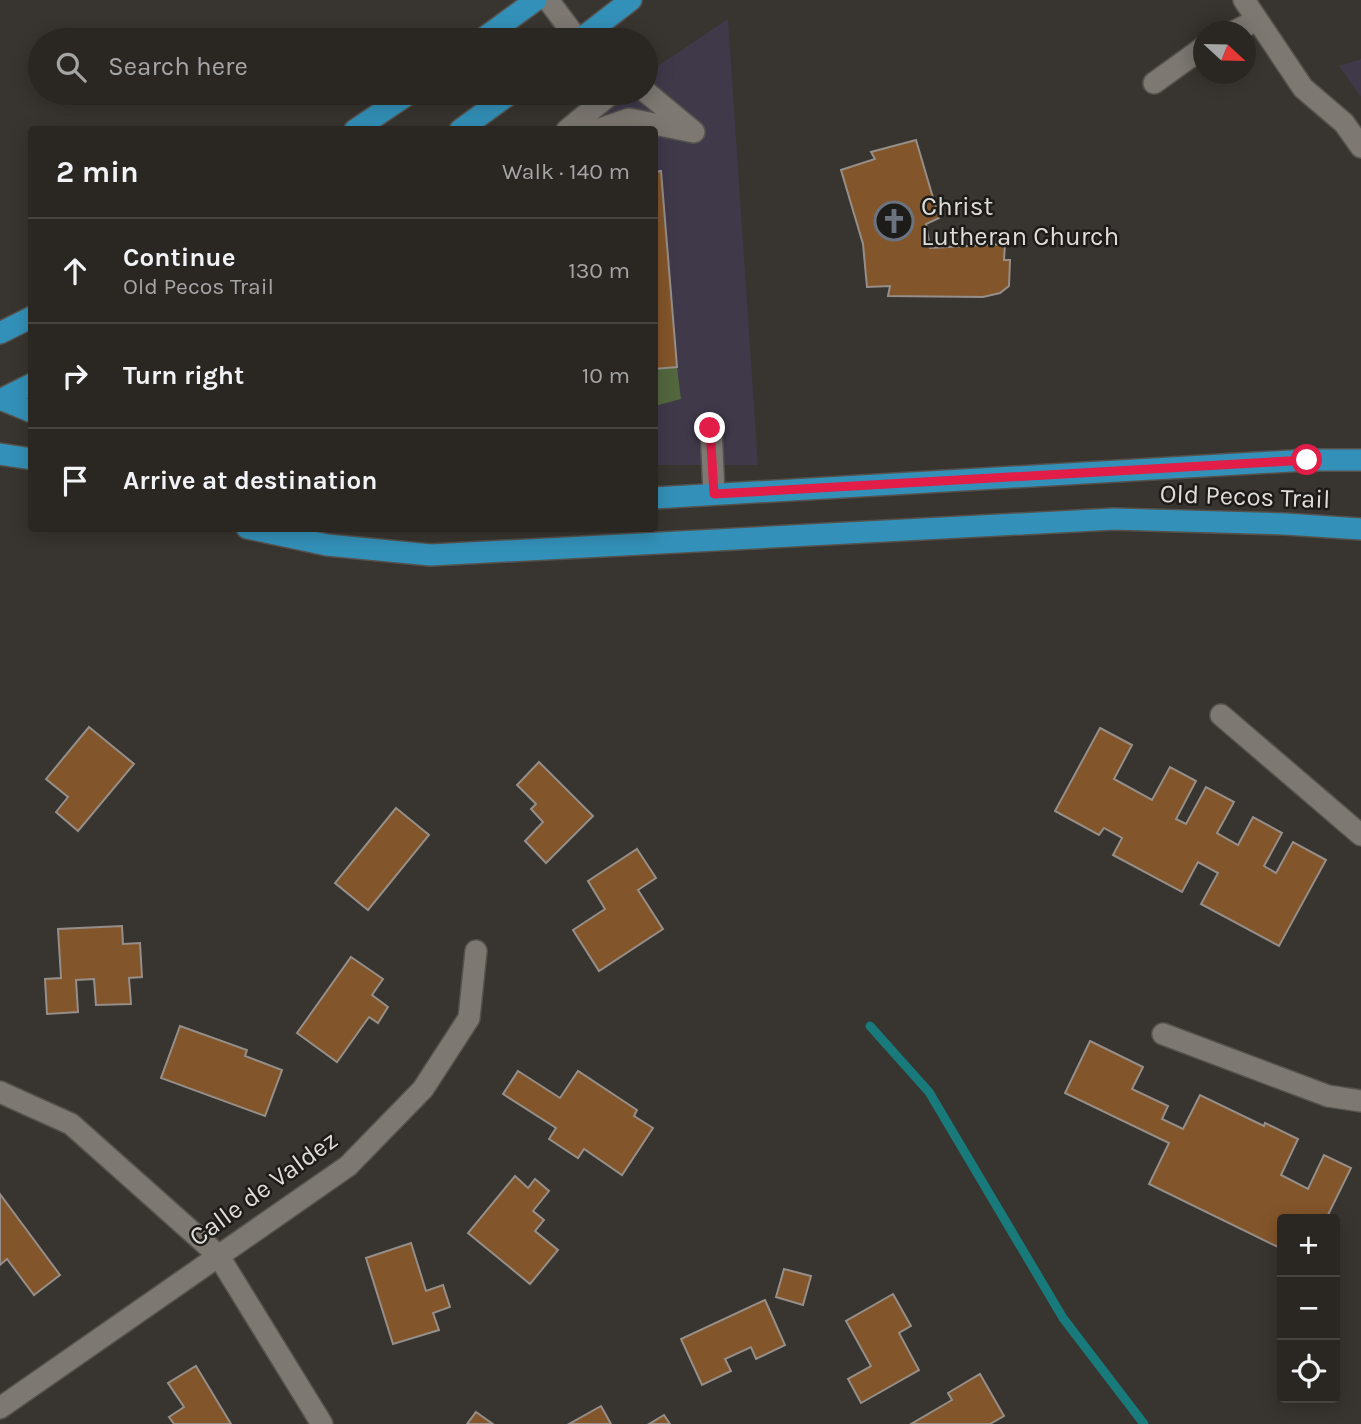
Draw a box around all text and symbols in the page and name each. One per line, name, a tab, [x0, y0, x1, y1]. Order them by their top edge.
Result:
north arrow	[1193, 21, 1256, 84]
search box	[28, 28, 658, 105]
icon: search	[52, 48, 90, 86]
text: Search here	[108, 51, 248, 82]
text: 2 min	[56, 154, 139, 190]
text: Walk · 140 m	[502, 158, 630, 185]
place label: Christ Lutheran Church	[921, 191, 1119, 252]
church icon: Christ Lutheran Church	[873, 200, 915, 242]
text: Continue	[123, 242, 235, 273]
icon: ahead	[56, 252, 94, 290]
text: 130 m	[568, 257, 630, 284]
text: Old Pecos Trail	[123, 273, 274, 300]
icon: right	[56, 357, 94, 395]
text: Turn right	[123, 360, 244, 391]
text: 10 m	[582, 362, 630, 389]
route end	[694, 412, 725, 443]
route start	[1291, 444, 1322, 475]
icon: arrive	[56, 462, 94, 500]
text: Arrive at destination	[123, 465, 377, 496]
street label: Old Pecos Trail	[1159, 478, 1331, 515]
street label: Calle de Valdez	[183, 1124, 343, 1253]
map controls	[1277, 1214, 1340, 1403]
button: +	[1277, 1214, 1340, 1277]
button: −	[1277, 1277, 1340, 1340]
button: locate	[1277, 1340, 1340, 1403]

